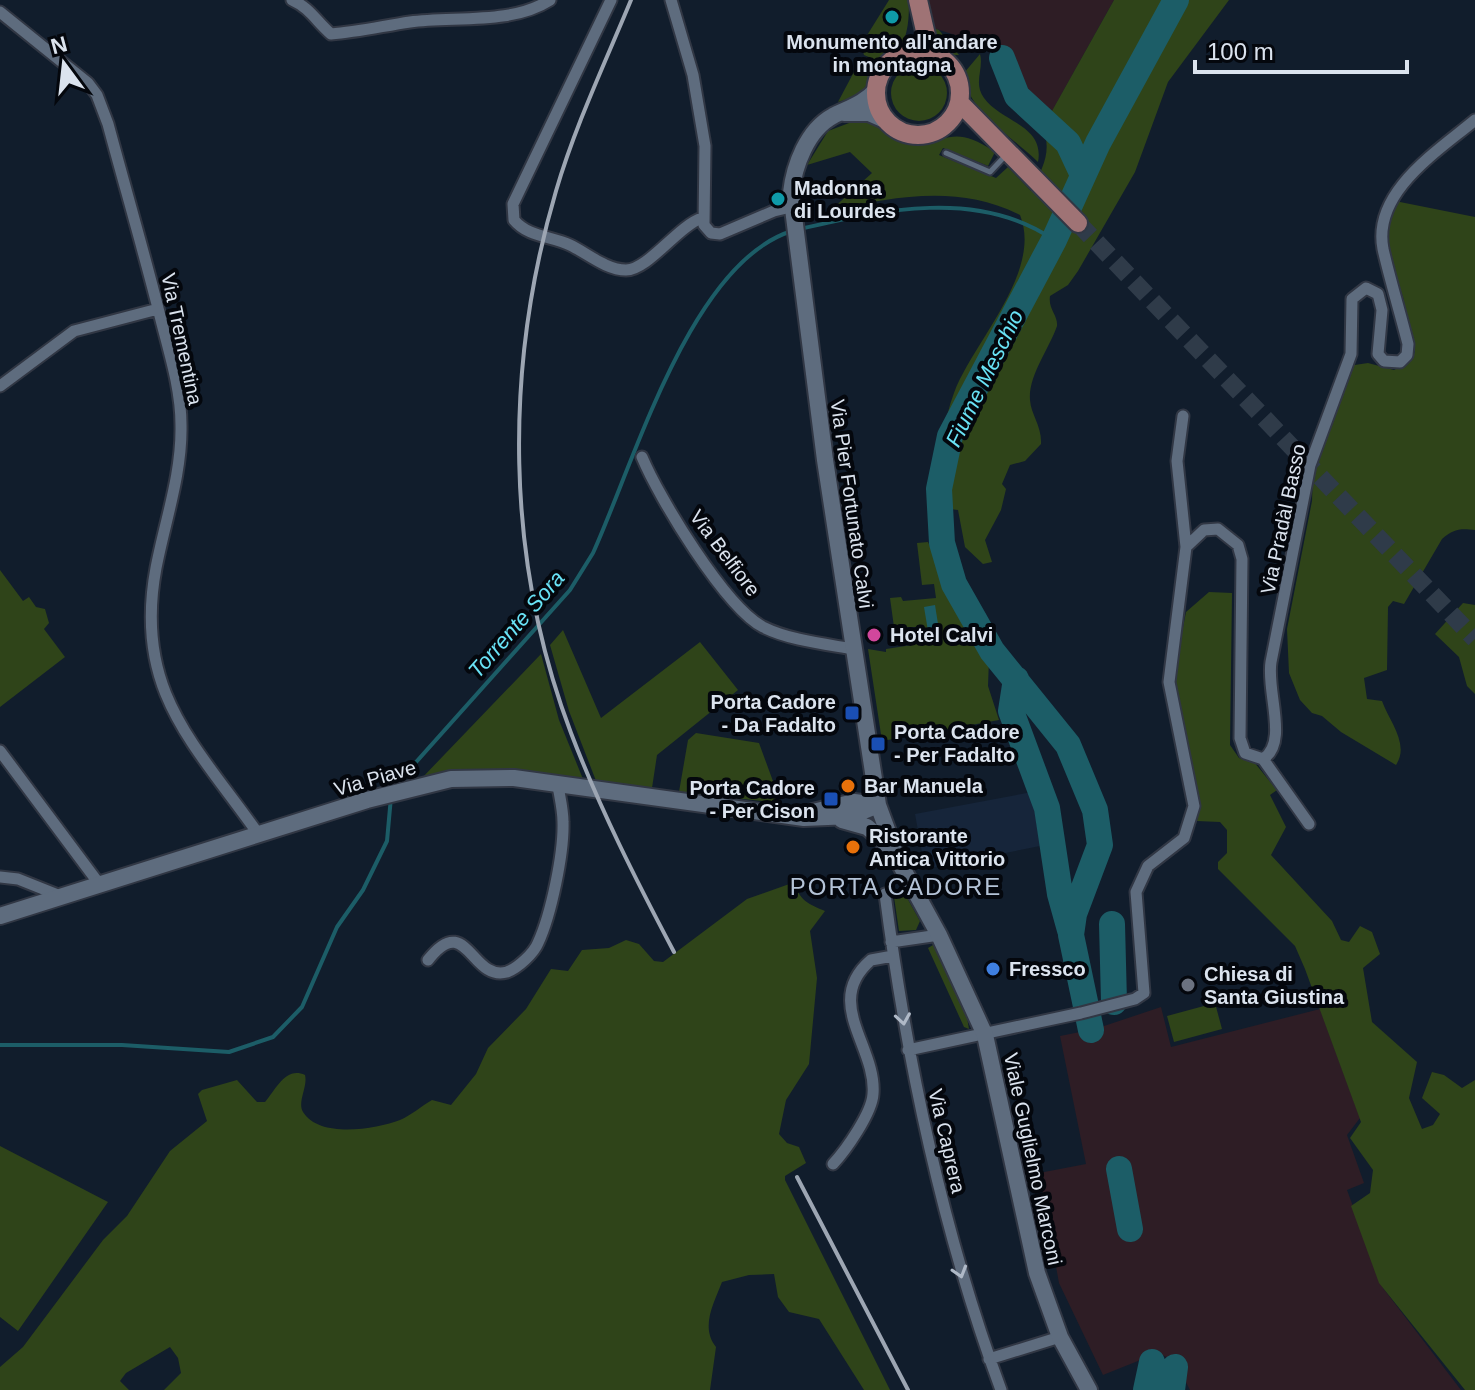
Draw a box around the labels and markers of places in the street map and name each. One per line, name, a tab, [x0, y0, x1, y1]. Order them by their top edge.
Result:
marker: Monumento all'andare in montagna	[883, 8, 901, 26]
place label: Monumento all'andare in montagna	[786, 31, 998, 76]
place label: Madonna di Lourdes	[794, 177, 896, 222]
marker: Madonna di Lourdes	[769, 190, 787, 208]
place label: Hotel Calvi	[890, 624, 993, 646]
marker: Hotel Calvi	[865, 626, 883, 644]
place label: Porta Cadore - Da Fadalto	[710, 691, 836, 736]
marker: Porta Cadore - Da Fadalto	[843, 704, 861, 722]
place label: Porta Cadore - Per Fadalto	[894, 721, 1020, 766]
marker: Porta Cadore - Per Fadalto	[869, 735, 887, 753]
place label: Bar Manuela	[864, 775, 984, 797]
place label: Porta Cadore - Per Cison	[689, 777, 815, 822]
marker: Bar Manuela	[839, 777, 857, 795]
marker: Porta Cadore - Per Cison	[822, 790, 840, 808]
place label: Ristorante Antica Vittorio	[869, 825, 1005, 870]
marker: Ristorante Antica Vittorio	[844, 838, 862, 856]
place label: Fressco	[1009, 958, 1086, 980]
marker: Fressco	[984, 960, 1002, 978]
place label: Chiesa di Santa Giustina	[1204, 963, 1345, 1008]
marker: Chiesa di Santa Giustina	[1179, 976, 1197, 994]

